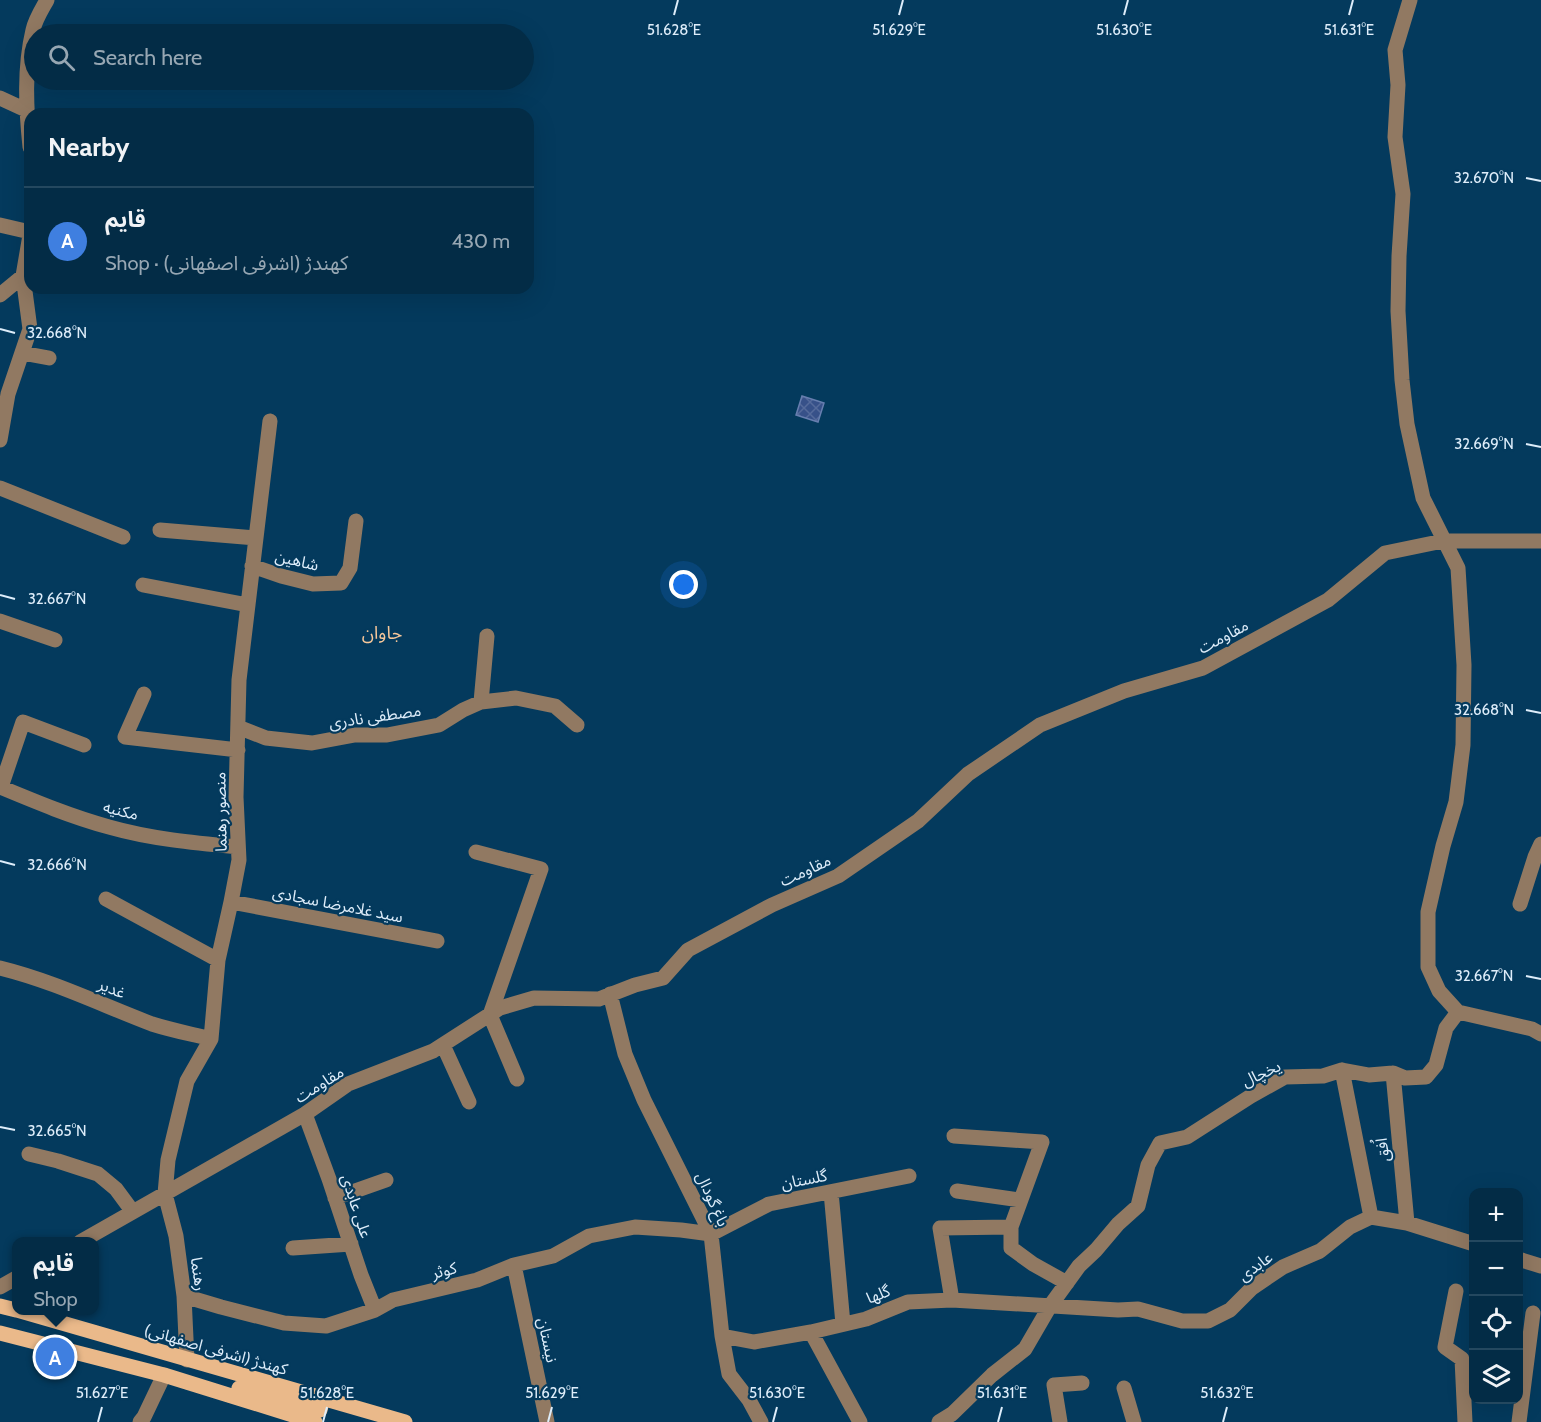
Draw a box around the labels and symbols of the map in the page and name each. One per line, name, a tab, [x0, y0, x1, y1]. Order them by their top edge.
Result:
text: 51.628°E	[647, 21, 701, 39]
text: 51.629°E	[872, 21, 926, 39]
text: 51.630°E	[1096, 21, 1152, 39]
text: 51.631°E	[1324, 21, 1374, 39]
text: 32.670°N	[1454, 169, 1514, 187]
text: 32.668°N	[27, 324, 87, 342]
text: 32.669°N	[1454, 435, 1514, 453]
street label: شاهین	[273, 546, 320, 575]
your location	[669, 570, 698, 599]
text: 32.667°N	[28, 590, 86, 608]
street label: مقاومت	[1195, 615, 1252, 658]
district label: جاوان	[362, 622, 402, 644]
street label: مصطفی نادری	[328, 701, 422, 732]
text: 32.668°N	[1454, 701, 1514, 719]
street label: منصور رهنما	[210, 772, 231, 852]
street label: مکنیه	[101, 797, 141, 824]
street label: مقاومت	[777, 850, 834, 890]
text: 32.666°N	[27, 856, 87, 874]
street label: سید غلامرضا سجادی	[271, 883, 405, 926]
text: 32.667°N	[1455, 967, 1513, 985]
street label: غدیر	[94, 974, 128, 1002]
street label: یخچال	[1239, 1056, 1284, 1092]
street label: مقاومت	[291, 1062, 347, 1107]
text: 32.665°N	[27, 1122, 87, 1140]
street label: اُفق	[1370, 1137, 1394, 1163]
street label: گلستان	[779, 1166, 829, 1193]
street label: باغ گودال	[689, 1169, 733, 1231]
street label: علی عابدی	[337, 1172, 376, 1240]
street label: عابدی	[1234, 1248, 1276, 1285]
street label: رهنما	[187, 1256, 210, 1292]
street label: کوثر	[429, 1258, 459, 1283]
street label: گلها	[863, 1281, 893, 1308]
street label: نیستان	[533, 1316, 562, 1364]
street label: کهندژ (اشرفی اصفهانی)	[142, 1320, 290, 1379]
pin: A	[36, 1334, 74, 1380]
text: 51.627°E	[76, 1384, 128, 1402]
text: 51.628°E	[300, 1384, 354, 1402]
text: 51.629°E	[525, 1384, 579, 1402]
text: 51.630°E	[749, 1384, 805, 1402]
text: 51.631°E	[977, 1384, 1027, 1402]
text: 51.632°E	[1200, 1384, 1254, 1402]

